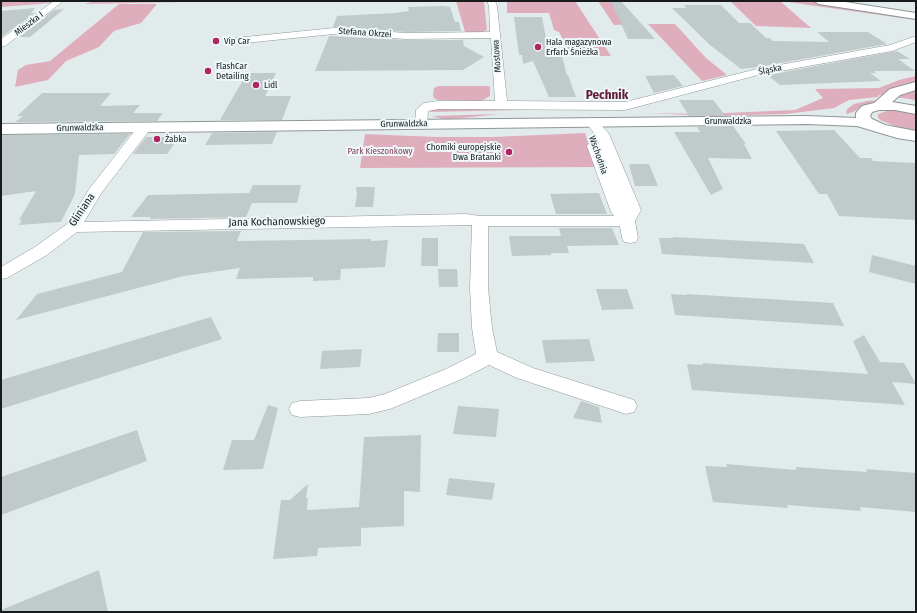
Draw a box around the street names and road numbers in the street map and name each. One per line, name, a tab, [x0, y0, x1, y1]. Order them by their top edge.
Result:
street label: Mieszka I	[12, 10, 46, 38]
street label: Stefana Okrzei	[338, 26, 392, 40]
street label: Mostowa	[490, 39, 504, 73]
street label: Śląska	[757, 62, 783, 78]
street label: Grunwaldzka	[704, 116, 752, 126]
street label: Grunwaldzka	[380, 118, 428, 130]
street label: Grunwaldzka	[56, 122, 104, 134]
street label: Wschodnia	[586, 134, 610, 176]
street label: Gliniana	[66, 191, 98, 229]
street label: Jana Kochanowskiego	[228, 215, 326, 229]

